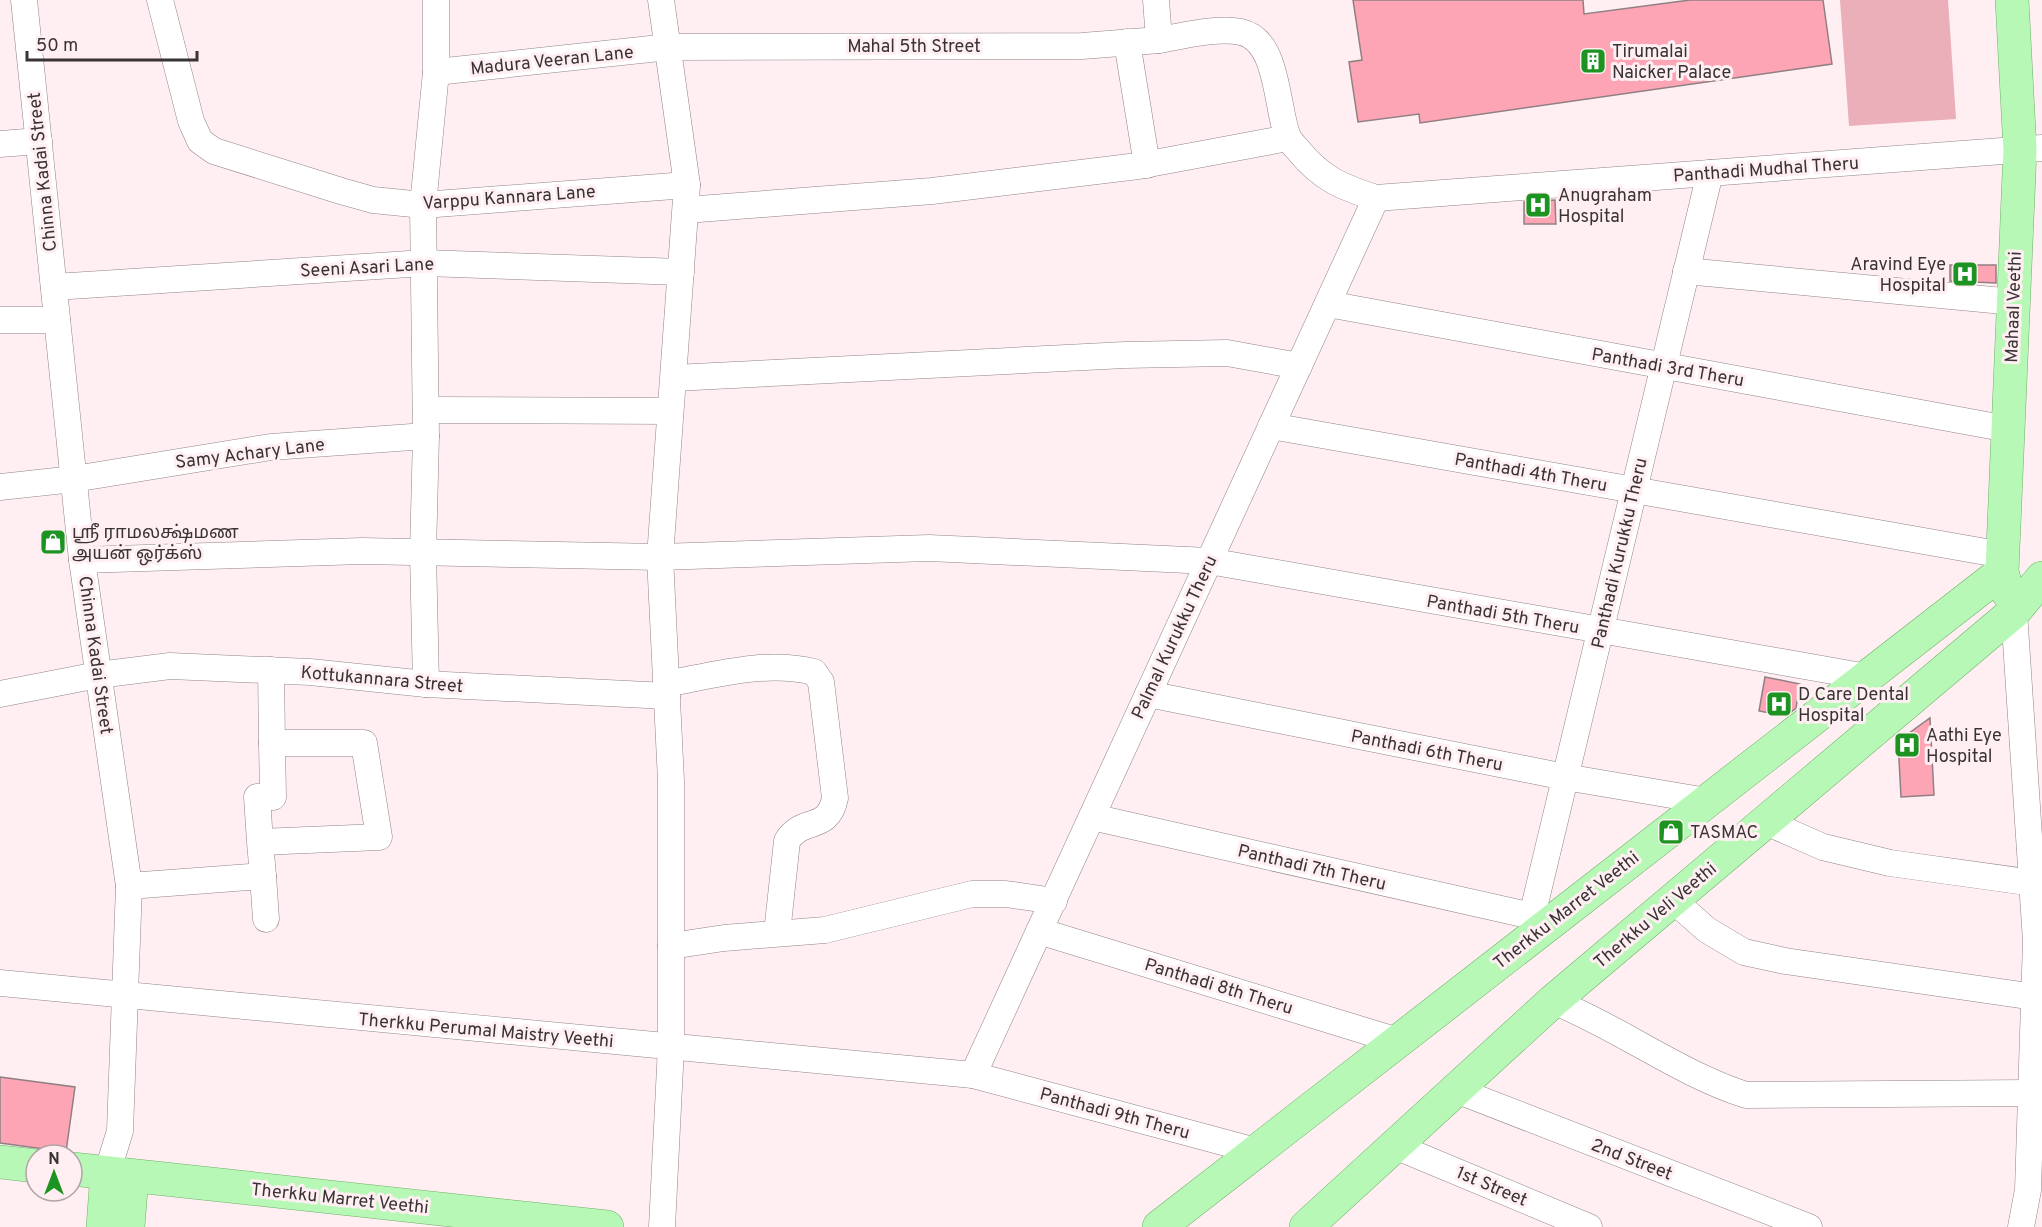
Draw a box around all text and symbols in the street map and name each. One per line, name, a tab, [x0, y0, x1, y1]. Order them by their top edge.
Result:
scale bar	[27, 24, 196, 62]
text: 50 m	[36, 35, 78, 58]
street label: Mahal 5th Street	[847, 36, 981, 59]
street label: Madura Veeran Lane	[469, 41, 635, 82]
place label: Tirumalai Naicker Palace	[1612, 41, 1731, 85]
building icon: Tirumalai Naicker Palace	[1578, 46, 1608, 76]
street label: Chinna Kadai Street	[24, 91, 63, 253]
street label: Panthadi Mudhal Theru	[1672, 153, 1860, 188]
street label: Varppu Kannara Lane	[422, 181, 596, 216]
place label: Anugraham Hospital	[1558, 185, 1652, 229]
hospital icon: Anugraham Hospital	[1523, 190, 1553, 220]
street label: Mahaal Veethi	[2001, 251, 2028, 363]
street label: Seeni Asari Lane	[299, 254, 435, 283]
place label: Aravind Eye Hospital	[1850, 254, 1946, 298]
hospital icon: Aravind Eye Hospital	[1950, 259, 1980, 289]
street label: Panthadi 3rd Theru	[1590, 344, 1746, 393]
street label: Samy Achary Lane	[174, 434, 326, 475]
street label: Panthadi 4th Theru	[1452, 449, 1609, 498]
street label: Panthadi Kurukku Theru	[1587, 456, 1654, 651]
place label: ஶ்ரீ ராமலக்ஷ்மண அயன் ஒர்க்ஸ்	[72, 522, 239, 566]
shop icon: ஶ்ரீ ராமலக்ஷ்மண அயன் ஒர்க்ஸ்	[38, 527, 68, 557]
street label: Palmal Kurukku Theru	[1127, 552, 1223, 723]
street label: Chinna Kadai Street	[72, 574, 117, 736]
street label: Panthadi 5th Theru	[1424, 591, 1581, 640]
street label: Kottukannara Street	[300, 662, 464, 699]
place label: D Care Dental Hospital	[1798, 684, 1909, 728]
hospital icon: D Care Dental Hospital	[1764, 689, 1794, 719]
street label: Panthadi 6th Theru	[1349, 725, 1505, 777]
place label: Aathi Eye Hospital	[1926, 725, 2002, 769]
hospital icon: Aathi Eye Hospital	[1892, 730, 1922, 760]
shop icon: TASMAC	[1656, 817, 1686, 847]
place label: TASMAC	[1690, 822, 1758, 845]
street label: Panthadi 7th Theru	[1235, 840, 1388, 897]
street label: Therkku Marret Veethi	[1490, 847, 1644, 975]
street label: Therkku Veli Veethi	[1590, 858, 1722, 974]
street label: Panthadi 8th Theru	[1141, 954, 1296, 1021]
street label: Therkku Perumal Maistry Veethi	[357, 1009, 614, 1054]
street label: Panthadi 9th Theru	[1037, 1083, 1192, 1146]
street label: 2nd Street	[1588, 1134, 1675, 1186]
north arrow	[24, 1143, 84, 1203]
text: N	[48, 1150, 60, 1170]
street label: 1st Street	[1452, 1162, 1531, 1213]
street label: Therkku Marret Veethi	[250, 1179, 430, 1220]

